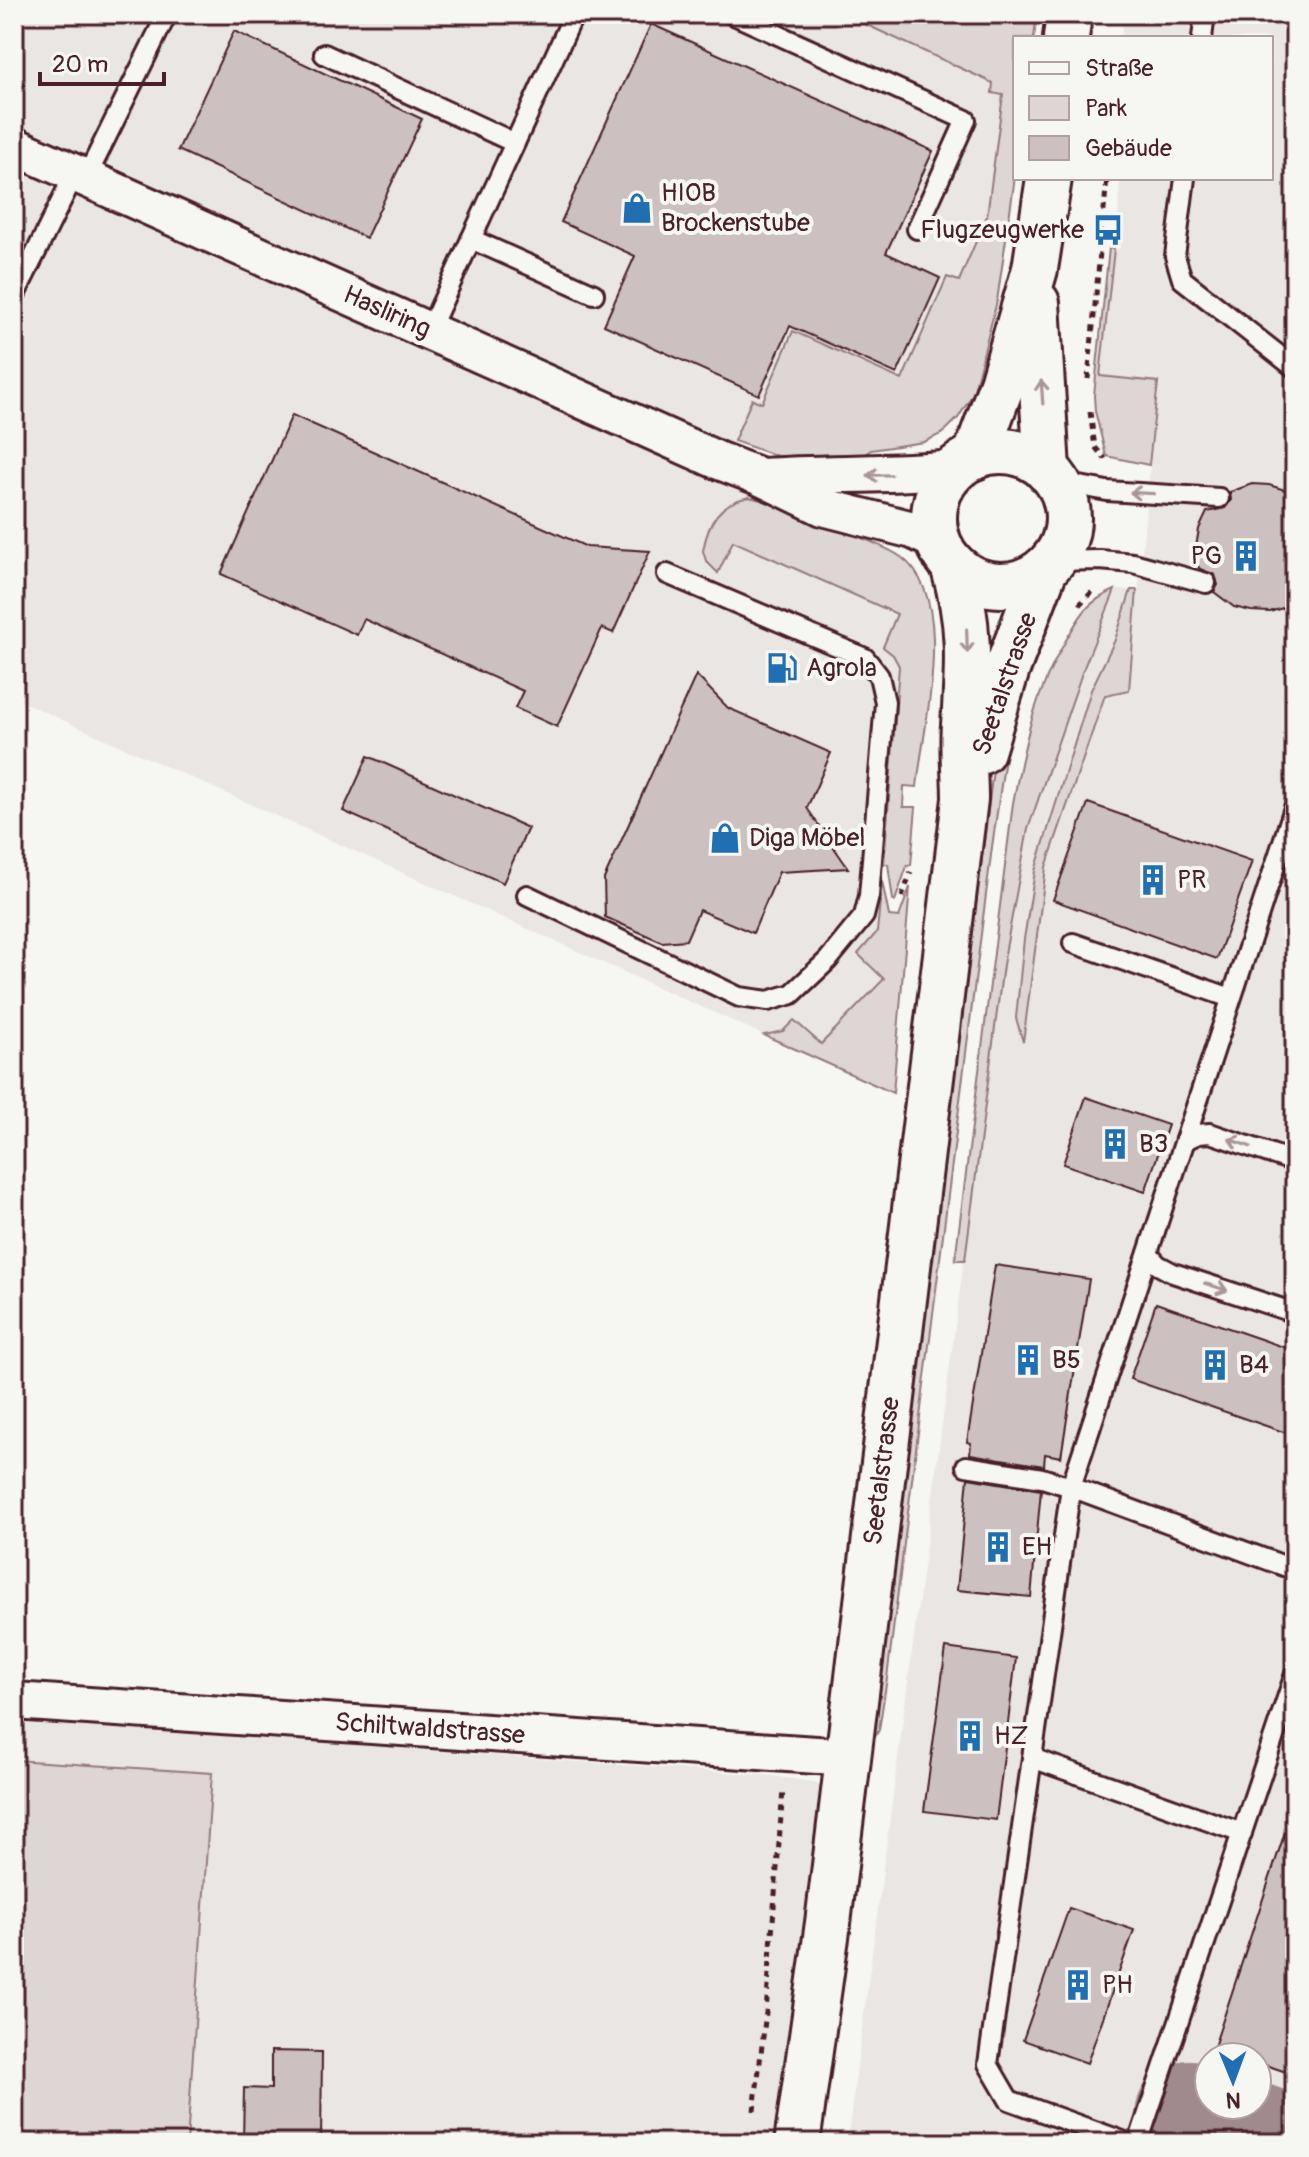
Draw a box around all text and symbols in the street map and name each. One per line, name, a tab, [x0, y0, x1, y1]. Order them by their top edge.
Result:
scale bar	[40, 36, 164, 86]
legend	[1013, 36, 1273, 180]
text: 20 m	[52, 50, 108, 79]
text: Straße	[1085, 54, 1153, 83]
text: Park	[1085, 94, 1127, 123]
text: Gebäude	[1085, 134, 1172, 163]
place label: HIOB Brockenstube	[661, 177, 810, 239]
shop icon: HIOB Brockenstube	[620, 191, 654, 225]
bus stop icon: Flugzeugwerke	[1091, 213, 1125, 247]
place label: Flugzeugwerke	[920, 214, 1084, 246]
street label: Hasliring	[338, 279, 436, 345]
one-way arrow	[1034, 379, 1049, 406]
one-way arrow	[866, 467, 893, 482]
one-way arrow	[1129, 485, 1156, 500]
building icon: PG	[1229, 539, 1263, 573]
place label: PG	[1190, 540, 1222, 572]
street label: Seetalstrasse	[966, 608, 1044, 760]
one-way arrow	[960, 627, 975, 654]
fuel station icon: Agrola	[765, 651, 799, 685]
place label: Agrola	[806, 652, 877, 684]
shop icon: Diga Möbel	[708, 821, 742, 855]
place label: Diga Möbel	[749, 822, 865, 854]
building icon: PR	[1136, 863, 1170, 897]
place label: PR	[1177, 864, 1206, 896]
building icon: B3	[1098, 1127, 1132, 1161]
place label: B3	[1139, 1128, 1168, 1160]
one-way arrow	[1228, 1135, 1253, 1150]
one-way arrow	[1204, 1281, 1229, 1296]
building icon: B5	[1011, 1343, 1045, 1377]
place label: B5	[1052, 1344, 1081, 1376]
building icon: B4	[1198, 1348, 1232, 1382]
place label: B4	[1239, 1349, 1269, 1381]
street label: Seetalstrasse	[857, 1395, 907, 1547]
building icon: EH	[981, 1530, 1015, 1564]
place label: EH	[1022, 1531, 1052, 1563]
street label: Schiltwaldstrasse	[334, 1706, 526, 1752]
building icon: HZ	[953, 1719, 987, 1753]
place label: HZ	[994, 1720, 1028, 1752]
building icon: PH	[1061, 1968, 1095, 2002]
place label: PH	[1102, 1969, 1133, 2001]
north arrow	[1193, 2041, 1273, 2121]
text: N	[1226, 2086, 1241, 2114]

